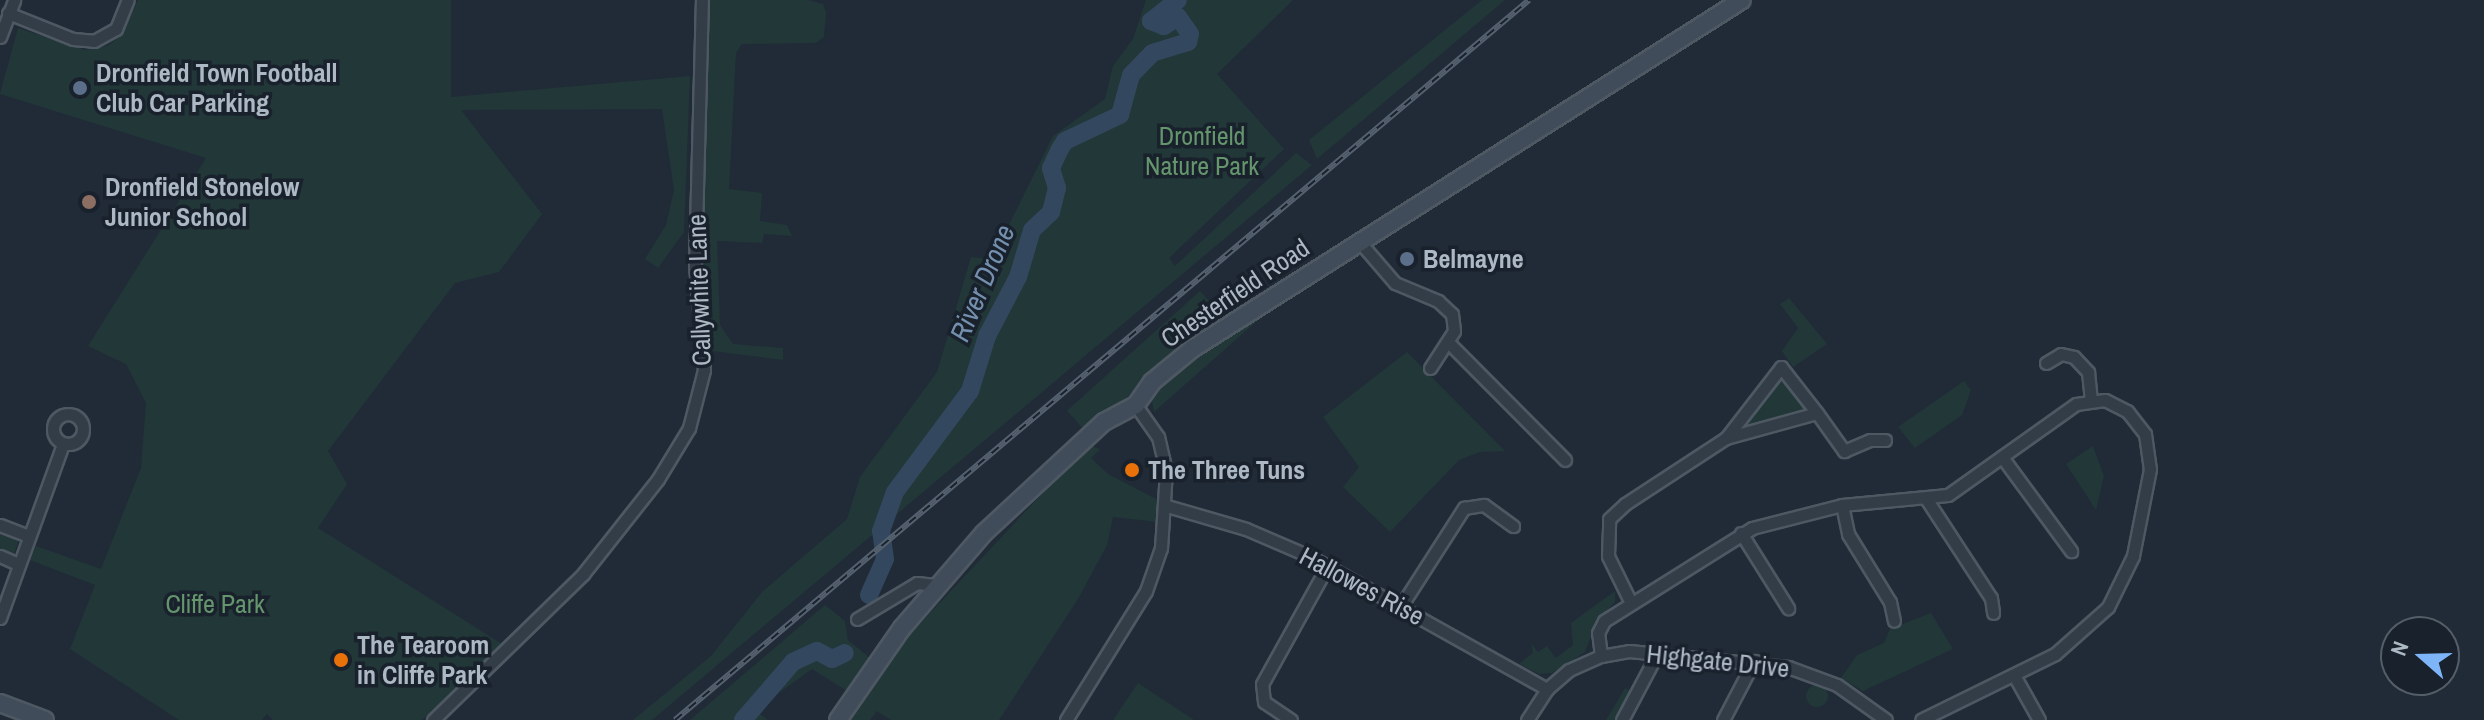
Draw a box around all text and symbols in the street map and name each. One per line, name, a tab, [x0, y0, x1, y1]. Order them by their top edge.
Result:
place label: Dronfield Town Football Club Car Parking	[96, 57, 337, 118]
marker: Dronfield Town Football Club Car Parking	[71, 79, 89, 97]
park label: Dronfield Nature Park	[1145, 120, 1259, 182]
place label: Dronfield Stonelow Junior School	[105, 171, 299, 232]
marker: Dronfield Stonelow Junior School	[80, 193, 98, 211]
street label: Callywhite Lane	[681, 214, 717, 366]
water label: River Drone	[942, 219, 1022, 347]
street label: Chesterfield Road	[1155, 232, 1315, 354]
place label: Belmayne	[1423, 243, 1524, 275]
marker: Belmayne	[1398, 250, 1416, 268]
place label: The Three Tuns	[1148, 454, 1305, 486]
marker: The Three Tuns	[1123, 461, 1141, 479]
street label: Hallowes Rise	[1295, 540, 1429, 632]
park label: Cliffe Park	[165, 588, 265, 620]
north arrow	[2380, 616, 2460, 696]
place label: The Tearoom in Cliffe Park	[357, 629, 489, 690]
text: N	[2383, 637, 2416, 660]
street label: Highgate Drive	[1645, 638, 1791, 684]
marker: The Tearoom in Cliffe Park	[332, 651, 350, 669]

